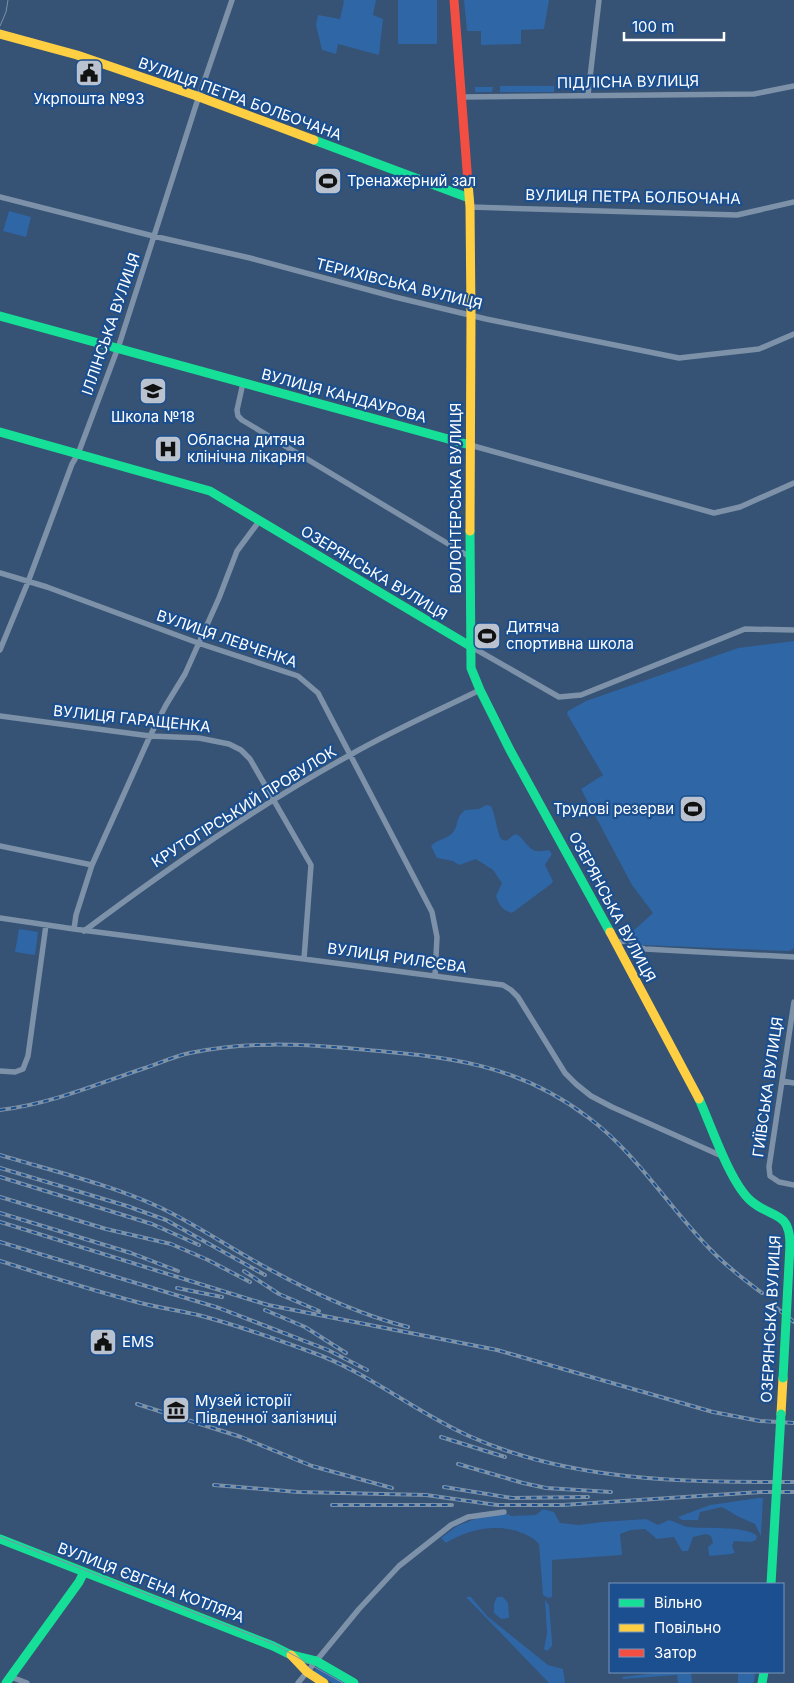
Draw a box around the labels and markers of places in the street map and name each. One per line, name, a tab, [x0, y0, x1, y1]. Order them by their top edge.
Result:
public building icon: Укрпошта №93	[74, 58, 104, 88]
place label: Укрпошта №93	[34, 89, 144, 108]
sports icon: Тренажерний зал	[313, 166, 343, 196]
place label: Тренажерний зал	[347, 171, 476, 190]
school or university icon: Школа №18	[138, 376, 168, 406]
place label: Школа №18	[111, 407, 195, 426]
place label: Обласна дитяча клінічна лікарня	[187, 430, 305, 466]
hospital icon: Обласна дитяча клінічна лікарня	[153, 434, 183, 464]
place label: Дитяча спортивна школа	[506, 617, 634, 653]
sports icon: Дитяча спортивна школа	[472, 621, 502, 651]
sports icon: Трудові резерви	[678, 794, 708, 824]
place label: Трудові резерви	[553, 799, 674, 818]
public building icon: EMS	[88, 1327, 118, 1357]
place label: EMS	[122, 1332, 154, 1351]
place label: Музей історії Південної залізниці	[195, 1391, 337, 1427]
museum icon: Музей історії Південної залізниці	[161, 1395, 191, 1425]

